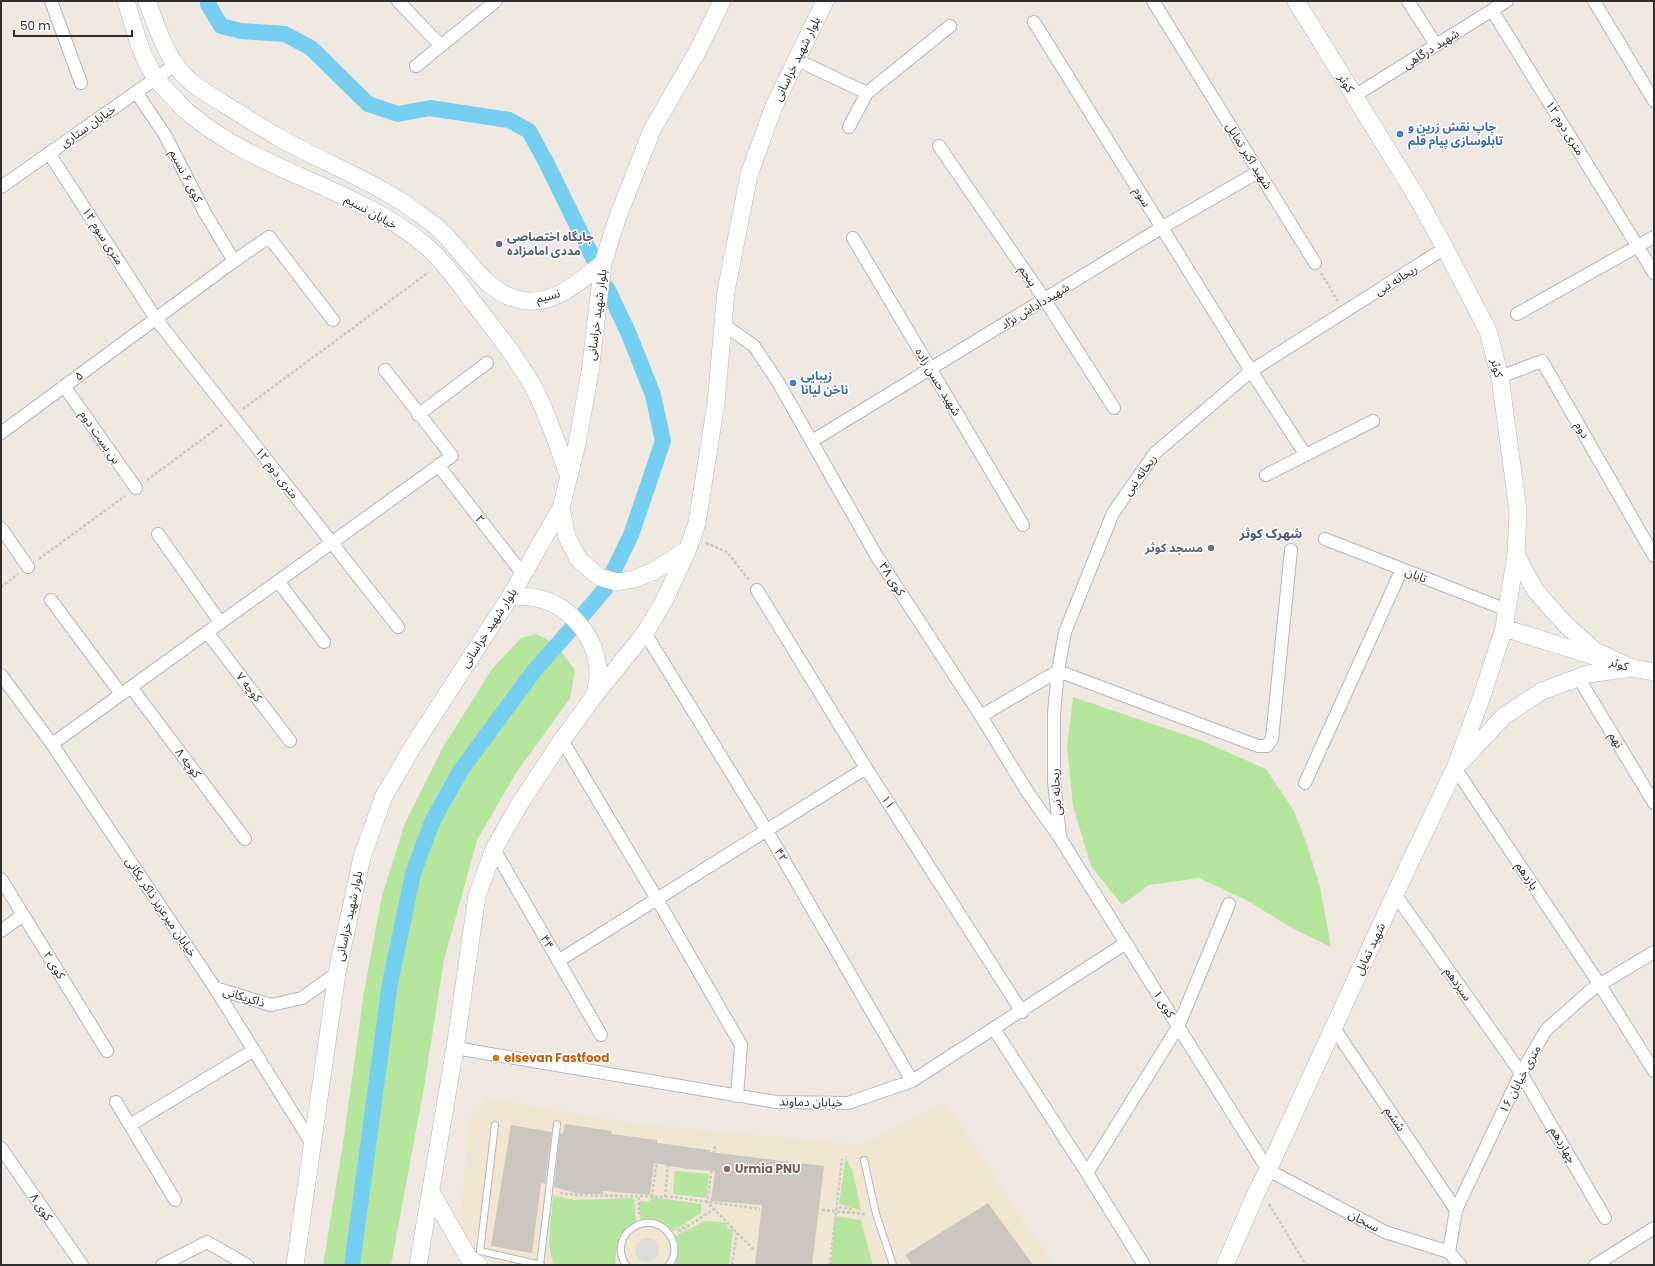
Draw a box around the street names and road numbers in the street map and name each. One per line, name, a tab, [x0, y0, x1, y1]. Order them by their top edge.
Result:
street label: بلوار شهید خراسانی	[769, 14, 824, 104]
street label: شهید درگاهی	[1399, 25, 1462, 73]
street label: کوثر	[1334, 69, 1359, 96]
street label: ۱۲ متری دوم	[1541, 97, 1589, 159]
street label: خیابان ستاری	[57, 100, 119, 151]
street label: شهید اکبر تمایل	[1222, 119, 1277, 192]
street label: کوی ۶ نسیم	[165, 146, 208, 207]
street label: سوم	[1129, 183, 1155, 211]
street label: خیابان نسیم	[341, 190, 401, 234]
street label: ۱۲ متری سوم	[78, 204, 128, 268]
street label: ریحانه نبی	[1371, 260, 1420, 299]
street label: پنجم	[1014, 262, 1042, 290]
street label: بلوار شهید خراسانی	[582, 268, 611, 362]
street label: شهیدداداش نژاد	[997, 278, 1072, 333]
street label: نسیم	[534, 284, 562, 308]
street label: شهید حسن زاده	[911, 345, 965, 419]
street label: کوثر	[1487, 356, 1508, 380]
street label: ۵	[71, 367, 86, 384]
street label: بن بست دوم	[75, 407, 125, 467]
street label: دوم	[1570, 418, 1594, 442]
street label: ۱۲ متری دوم	[251, 443, 303, 503]
street label: ریحانه نبی	[1119, 451, 1160, 499]
street label: ۲	[472, 511, 489, 527]
street label: کوی ۳۸	[875, 559, 910, 600]
street label: تابان	[1403, 563, 1430, 587]
street label: بلوار شهید خراسانی	[456, 585, 521, 671]
street label: کوثر	[1607, 652, 1632, 675]
street label: کوچه ۷	[232, 668, 267, 706]
street label: نهم	[1604, 728, 1628, 752]
street label: کوچه ۸	[171, 744, 206, 782]
street label: ریحانه نبی	[1045, 768, 1066, 816]
street label: ۱۱	[878, 791, 899, 812]
street label: ۴۲	[771, 845, 792, 865]
street label: خیابان میرعزیز ذاکر یکانی	[122, 853, 201, 960]
street label: یازدهم	[1511, 858, 1543, 894]
street label: بلوار شهید خراسانی	[331, 869, 366, 963]
street label: شهید تمایل	[1350, 920, 1389, 978]
street label: ۴۴	[537, 932, 558, 952]
street label: کوی ۲	[39, 948, 70, 983]
street label: سیزدهم	[1440, 963, 1476, 1005]
street label: ذاکریکانی	[221, 982, 268, 1011]
street label: کوی ۱	[1149, 987, 1180, 1022]
street label: ۱۶ متری خیابان	[1494, 1042, 1545, 1116]
street label: خیابان دماوند	[779, 1092, 843, 1111]
street label: ششم	[1380, 1103, 1410, 1135]
street label: چهاردهم	[1545, 1123, 1581, 1167]
street label: کوی ۸	[26, 1190, 58, 1225]
street label: سبحان	[1346, 1205, 1383, 1236]

